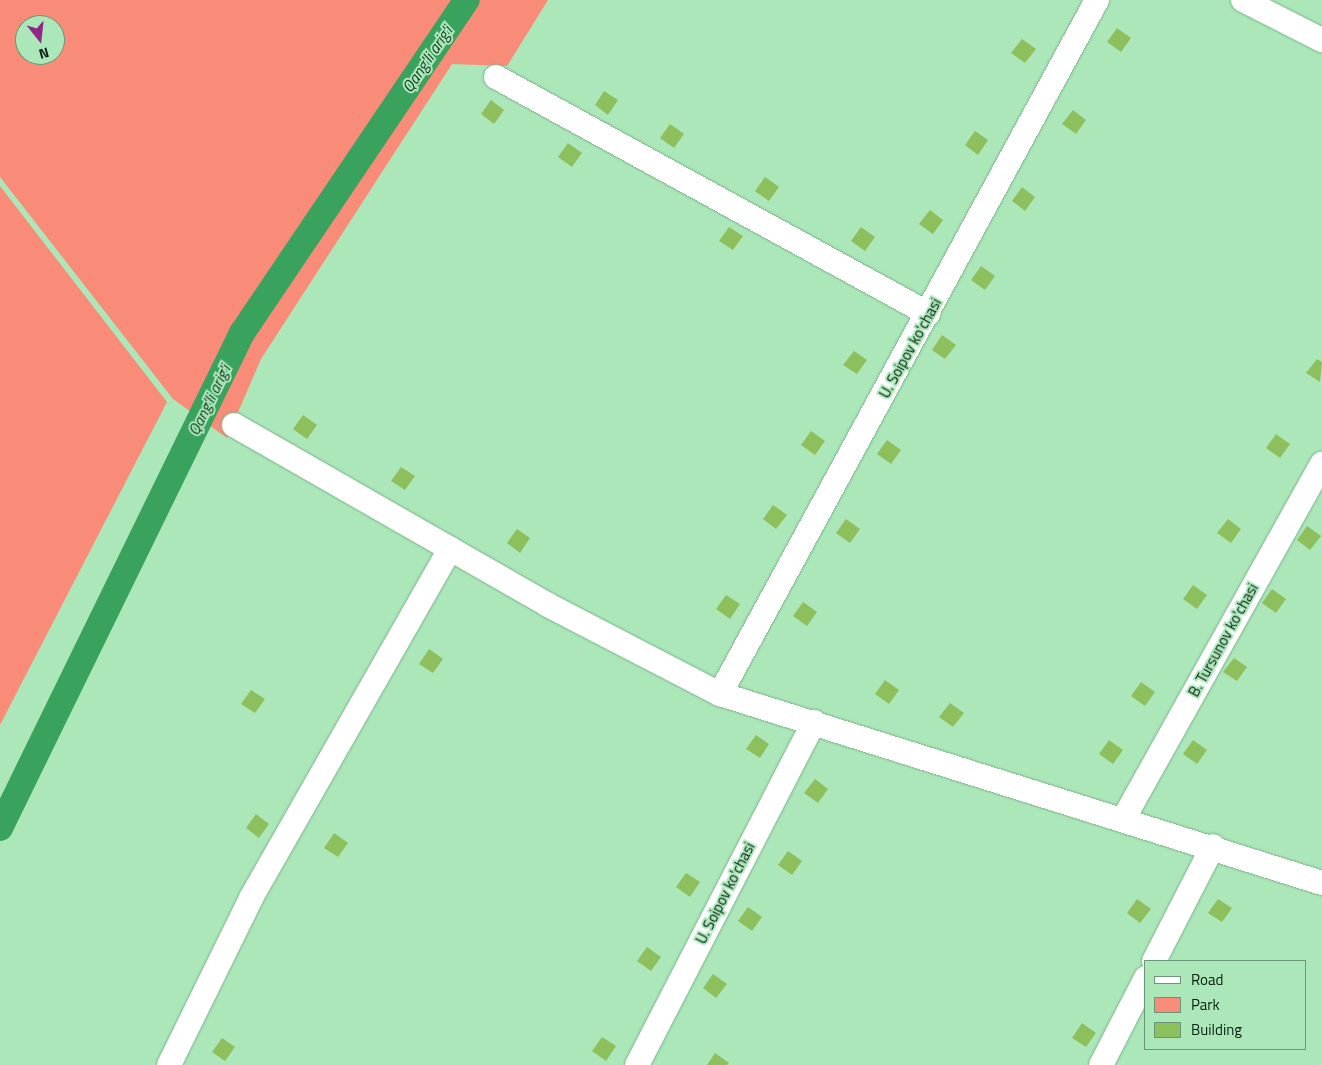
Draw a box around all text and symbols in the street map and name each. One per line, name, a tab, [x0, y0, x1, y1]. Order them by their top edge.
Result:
north arrow	[15, 15, 65, 65]
water label: Qang'li arig'i	[398, 22, 456, 96]
text: N	[36, 43, 52, 65]
street label: U. Soipov ko'chasi	[875, 295, 945, 401]
water label: Qang'li arig'i	[184, 362, 234, 438]
street label: B. Tursunov ko'chasi	[1184, 580, 1262, 700]
street label: U. Soipov ko'chasi	[692, 839, 758, 947]
legend	[1144, 960, 1307, 1050]
text: Road	[1191, 968, 1223, 991]
text: Park	[1191, 993, 1220, 1016]
text: Building	[1191, 1018, 1242, 1041]

